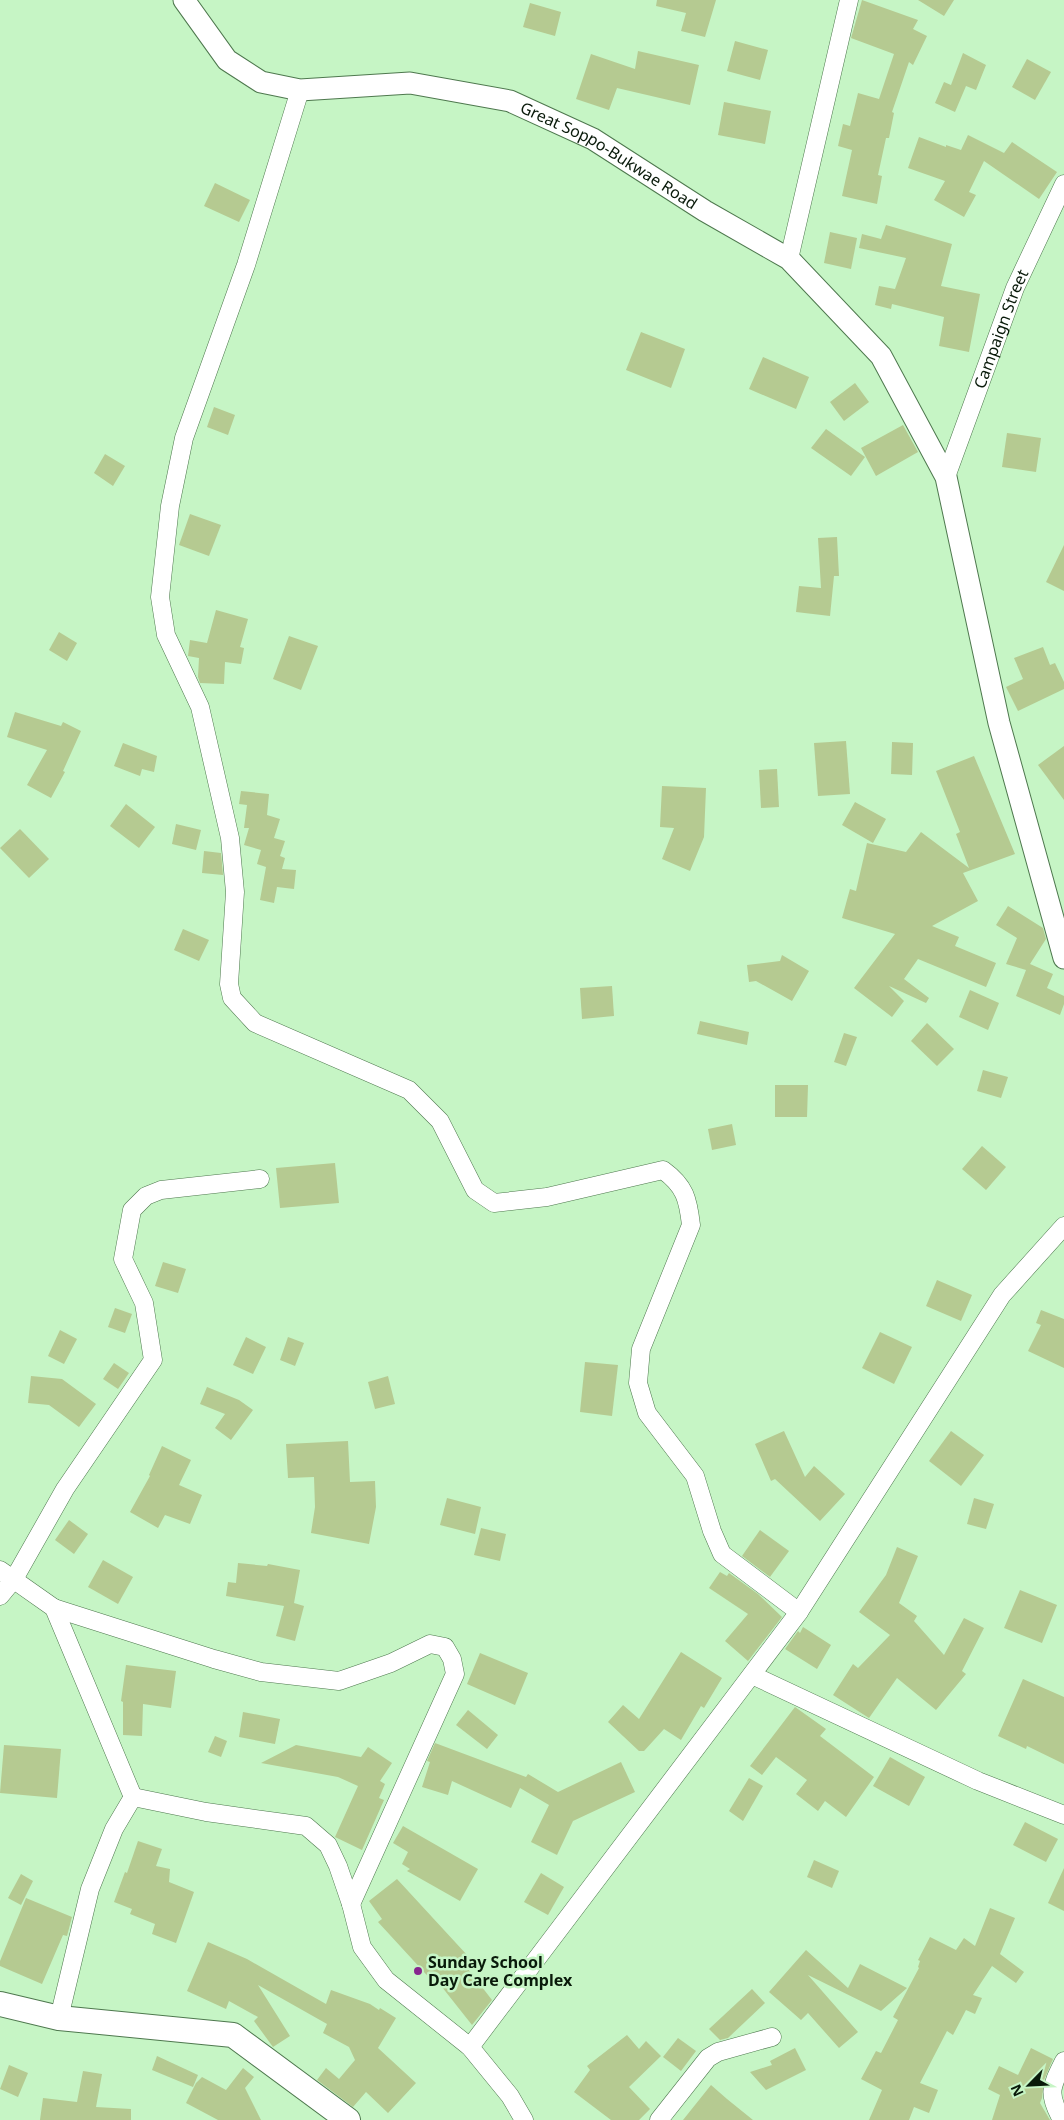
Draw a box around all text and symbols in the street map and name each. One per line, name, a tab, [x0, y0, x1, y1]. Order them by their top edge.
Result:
street label: Great Soppo-Bukwae Road	[517, 96, 702, 214]
street label: Campaign Street	[968, 265, 1033, 391]
place label: Sunday School Day Care Complex	[428, 1951, 573, 1991]
marker: Sunday School Day Care Complex	[412, 1965, 424, 1977]
north arrow	[1004, 2060, 1054, 2110]
text: N	[1006, 2081, 1028, 2100]

